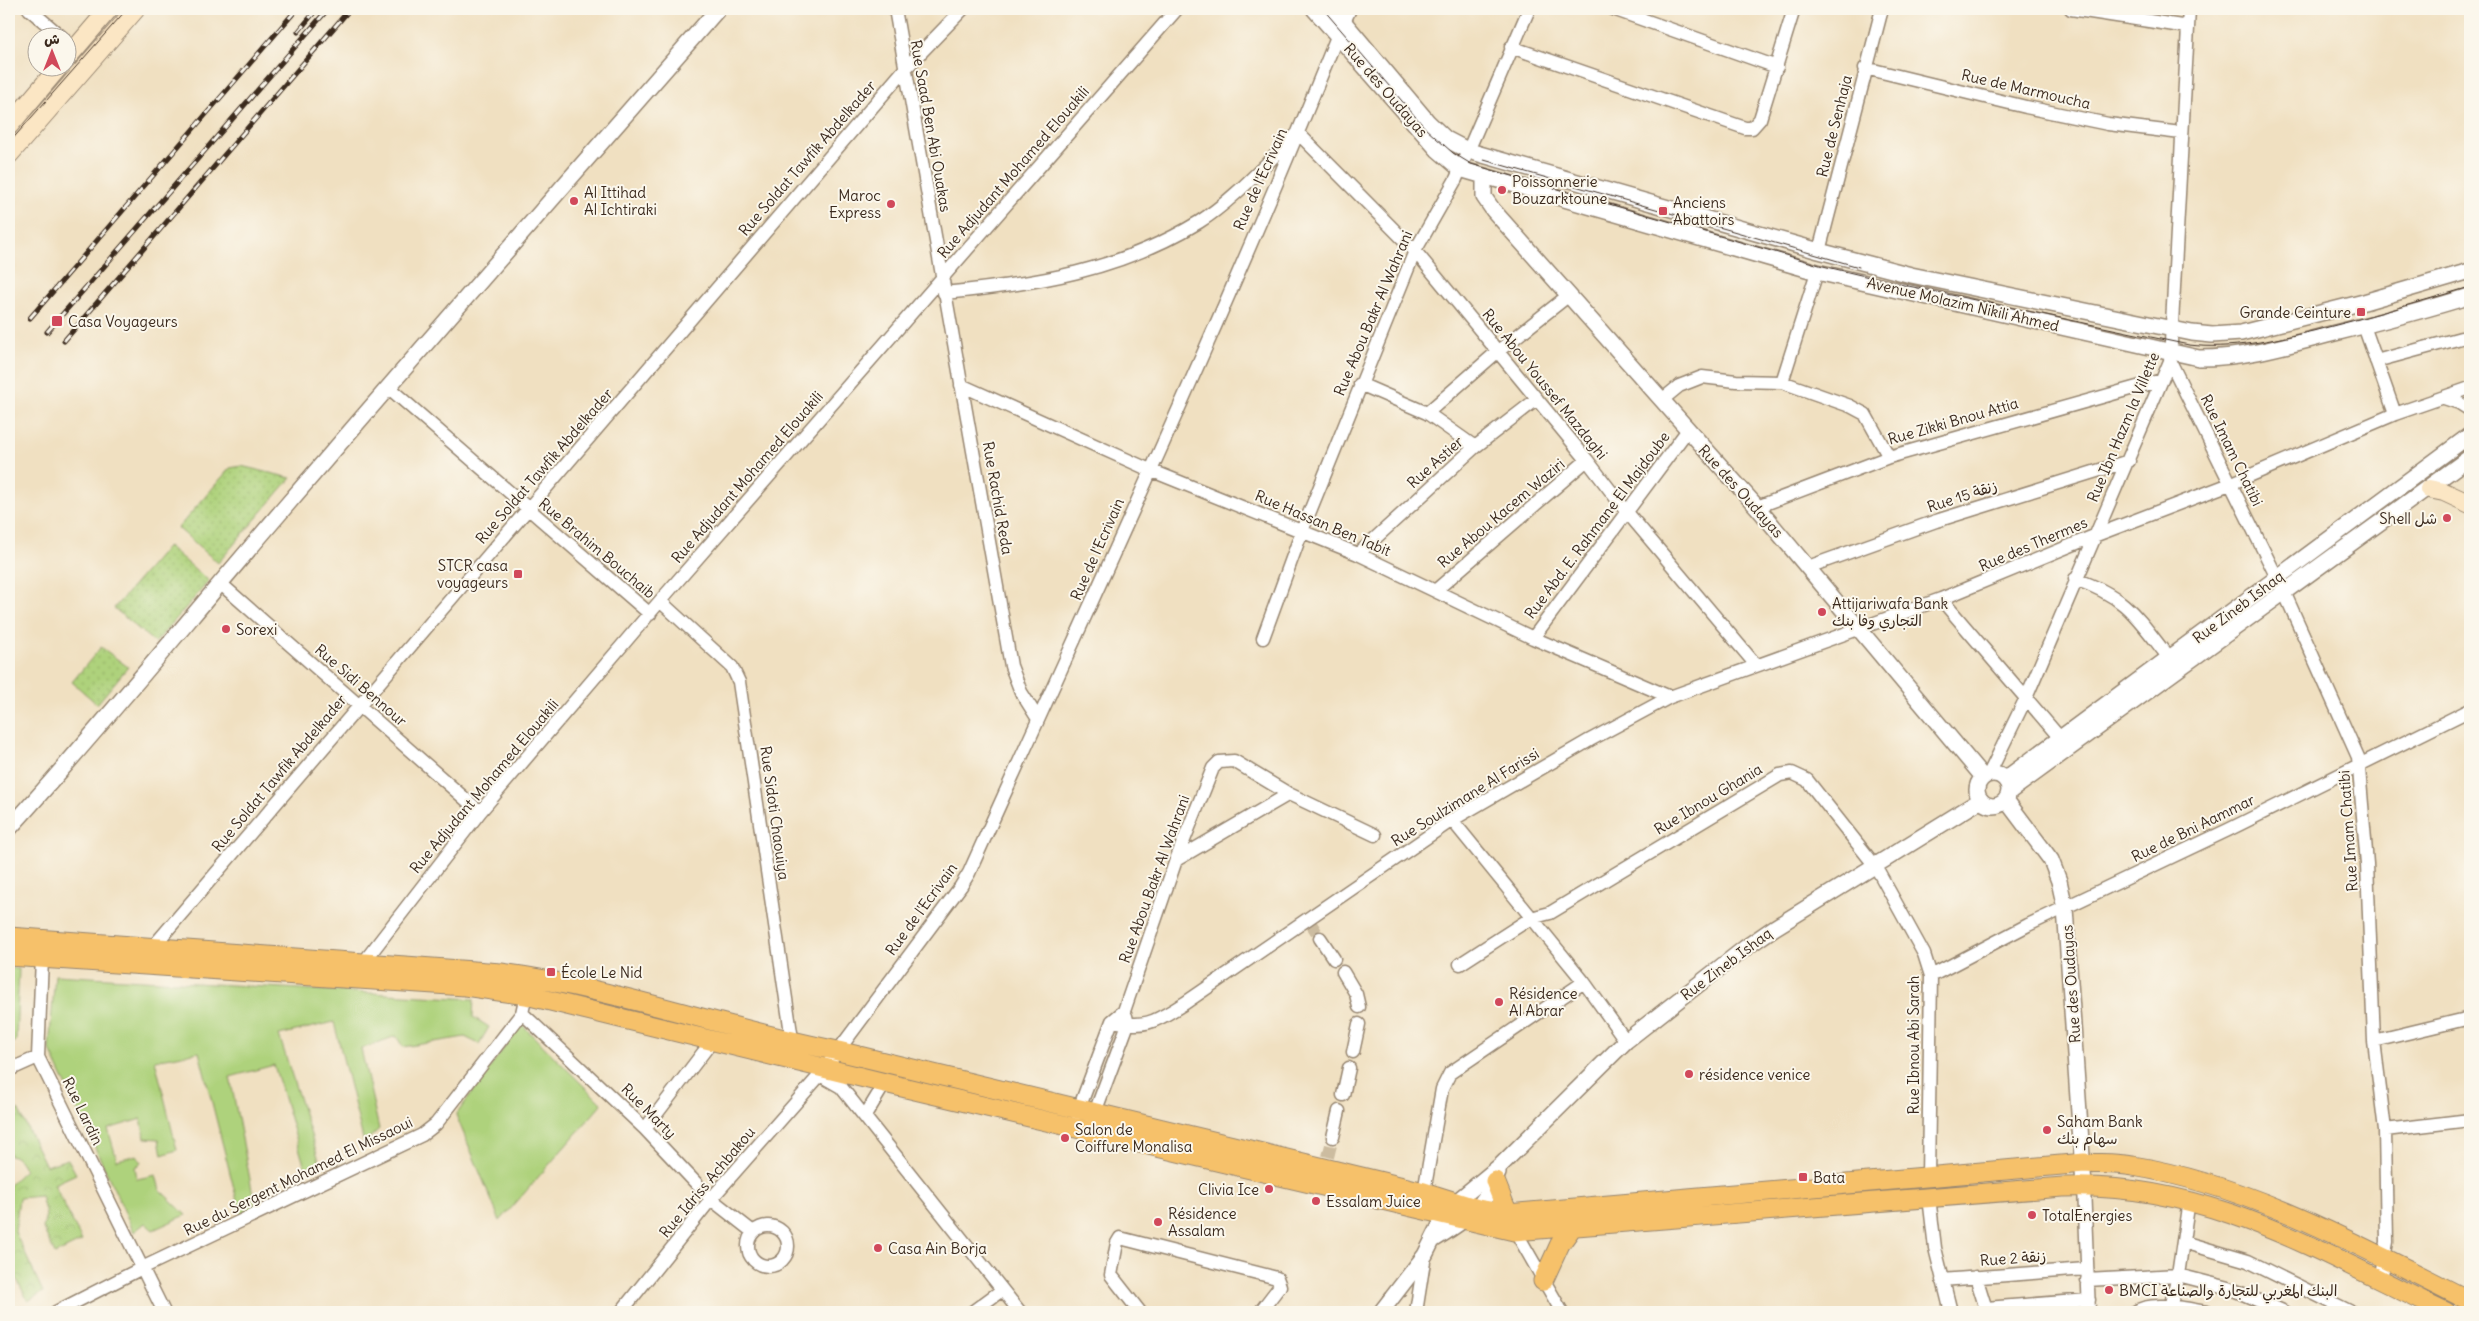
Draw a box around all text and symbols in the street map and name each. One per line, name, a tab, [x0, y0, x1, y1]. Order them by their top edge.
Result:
north arrow	[28, 28, 78, 78]
text: ش	[44, 30, 60, 48]
street label: Rue Saad Ben Abi Ouakas	[907, 38, 956, 214]
street label: Rue des Oudayas	[1340, 39, 1432, 141]
street label: Rue de Marmoucha	[1960, 65, 2093, 113]
street label: Rue de Senhaja	[1812, 73, 1856, 179]
street label: Rue Soldat Tawfik Abdelkader	[734, 76, 880, 240]
street label: Rue Adjudant Mohamed Elouakili	[933, 82, 1093, 262]
street label: Rue de l'Ecrivain	[1229, 125, 1291, 233]
place label: Poissonnerie Bouzarktoune	[1512, 172, 1607, 208]
place label: Al Ittihad Al Ichtiraki	[584, 183, 657, 219]
marker: Poissonnerie Bouzarktoune	[1496, 184, 1508, 196]
place label: Maroc Express	[829, 186, 881, 222]
place label: Anciens Abattoirs	[1673, 193, 1734, 229]
marker: Al Ittihad Al Ichtiraki	[568, 195, 580, 207]
marker: Maroc Express	[885, 198, 897, 210]
marker: Anciens Abattoirs	[1657, 205, 1669, 217]
street label: Rue Abou Bakr Al Wahrani	[1330, 228, 1416, 398]
street label: Avenue Molazim Nikili Ahmed	[1865, 273, 2061, 335]
place label: Grande Ceinture	[2240, 303, 2351, 322]
street label: Rue Abou Youssef Mazdaghi	[1478, 305, 1612, 463]
marker: Grande Ceinture	[2355, 306, 2367, 318]
place label: Casa Voyageurs	[68, 312, 178, 331]
marker: Casa Voyageurs	[50, 314, 64, 328]
street label: Rue Ibn Hazm la Villette	[2083, 349, 2163, 505]
street label: Rue Soldat Tawfik Abdelkader	[471, 384, 617, 548]
street label: Rue Adjudant Mohamed Elouakili	[667, 387, 827, 567]
street label: Rue Imam Chatibi	[2197, 391, 2267, 509]
street label: Rue Zikki Bnou Attia	[1886, 393, 2021, 449]
street label: Rue Abd. E. Rahmane El Majdoube	[1520, 428, 1674, 622]
street label: Rue Astier	[1403, 432, 1467, 492]
street label: Rue Rachid Reda	[979, 440, 1017, 556]
street label: Rue des Oudayas	[1694, 441, 1788, 542]
street label: Rue Abou Kacem Waziri	[1434, 454, 1568, 572]
street label: Rue 15 زنقة	[1925, 476, 1999, 516]
street label: Rue Hassan Ben Tabit	[1252, 486, 1394, 560]
street label: Rue Brahim Bouchaib	[535, 494, 659, 602]
street label: Rue de l'Ecrivain	[1066, 495, 1128, 603]
place label: Shell شل	[2379, 509, 2437, 528]
marker: Shell شل	[2441, 512, 2453, 524]
street label: Rue des Thermes	[1976, 513, 2090, 575]
place label: STCR casa voyageurs	[437, 556, 508, 592]
street label: Rue Zineb Ishaq	[2189, 567, 2287, 647]
marker: STCR casa voyageurs	[512, 568, 524, 580]
place label: Attijariwafa Bank التجاري وفا بنك	[1832, 594, 1949, 632]
marker: Attijariwafa Bank التجاري وفا بنك	[1816, 606, 1828, 618]
place label: Sorexi	[236, 620, 277, 639]
marker: Sorexi	[220, 623, 232, 635]
street label: Rue Sidi Bennour	[311, 640, 411, 730]
street label: Rue Soldat Tawfik Abdelkader	[208, 690, 350, 856]
street label: Rue Adjudant Mohamed Elouakili	[405, 695, 563, 877]
street label: Rue Soulzimane Al Farissi	[1388, 744, 1542, 850]
street label: Rue Sidoti Chaouiya	[756, 745, 794, 882]
street label: Rue Ibnou Ghania	[1651, 759, 1766, 839]
street label: Rue Imam Chatibi	[2334, 770, 2362, 892]
street label: Rue de Bni Aammar	[2128, 790, 2258, 866]
street label: Rue Abou Bakr Al Wahrani	[1115, 792, 1193, 966]
street label: Rue de l'Ecrivain	[881, 859, 961, 959]
street label: Rue Zineb Ishaq	[1677, 924, 1775, 1004]
street label: Rue des Oudayas	[2057, 924, 2085, 1044]
place label: École Le Nid	[561, 963, 642, 982]
marker: École Le Nid	[545, 966, 557, 978]
street label: Rue Ibnou Abi Sarah	[1904, 975, 1923, 1114]
place label: Résidence Al Abrar	[1509, 984, 1577, 1020]
marker: Résidence Al Abrar	[1493, 996, 1505, 1008]
place label: résidence venice	[1699, 1065, 1810, 1084]
marker: résidence venice	[1683, 1068, 1695, 1080]
street label: Rue Lardin	[58, 1074, 108, 1148]
street label: Rue Marty	[617, 1079, 681, 1143]
street label: Rue du Sergent Mohamed El Missaoui	[181, 1112, 415, 1240]
place label: Saham Bank سهام بنك	[2057, 1112, 2143, 1151]
place label: Salon de Coiffure Monalisa	[1075, 1120, 1193, 1156]
street label: Rue Idriss Achbakou	[655, 1122, 759, 1241]
marker: Saham Bank سهام بنك	[2041, 1124, 2053, 1136]
marker: Salon de Coiffure Monalisa	[1059, 1132, 1071, 1144]
place label: Bata	[1813, 1168, 1845, 1187]
marker: Bata	[1797, 1171, 1809, 1183]
place label: Clivia Ice	[1198, 1180, 1259, 1199]
marker: Clivia Ice	[1263, 1183, 1275, 1195]
place label: Essalam Juice	[1326, 1192, 1421, 1211]
marker: Essalam Juice	[1310, 1195, 1322, 1207]
place label: Résidence Assalam	[1168, 1204, 1236, 1240]
place label: TotalEnergies	[2042, 1206, 2132, 1225]
marker: TotalEnergies	[2026, 1209, 2038, 1221]
marker: Résidence Assalam	[1152, 1216, 1164, 1228]
place label: Casa Ain Borja	[888, 1239, 987, 1258]
marker: Casa Ain Borja	[872, 1242, 884, 1254]
street label: Rue 2 زنقة	[1979, 1246, 2047, 1270]
place label: BMCI البنك المغربي للتجارة والصناعة	[2119, 1281, 2337, 1304]
marker: BMCI البنك المغربي للتجارة والصناعة	[2103, 1284, 2115, 1296]

